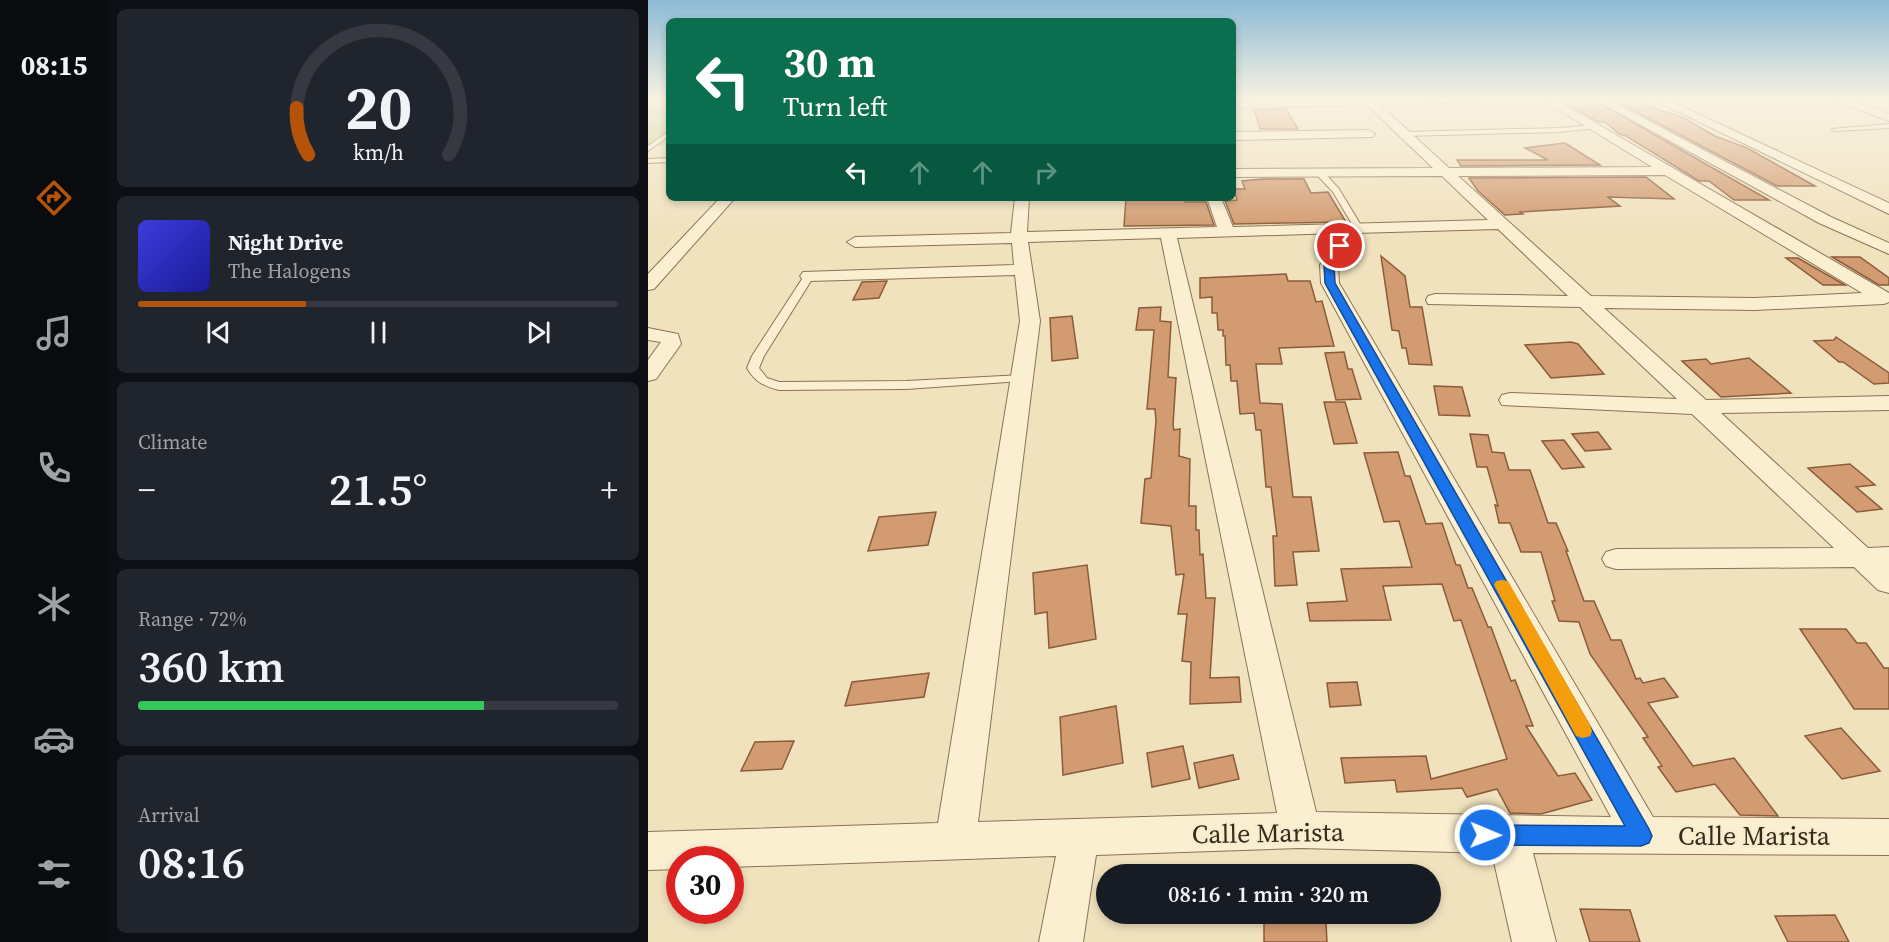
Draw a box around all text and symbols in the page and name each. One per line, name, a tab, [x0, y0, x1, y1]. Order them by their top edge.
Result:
text: 30 m	[783, 33, 876, 91]
icon: left	[684, 42, 762, 120]
text: 08:15	[21, 47, 87, 84]
text: 20	[344, 64, 412, 150]
text: Turn left	[783, 88, 887, 125]
text: km/h	[352, 138, 404, 167]
icon: left	[840, 156, 873, 189]
icon: ahead	[903, 156, 936, 189]
icon: ahead	[966, 156, 999, 189]
icon: right	[1029, 156, 1062, 189]
icon: directions	[33, 177, 75, 219]
pin	[1314, 220, 1365, 271]
text: Night Drive	[228, 227, 343, 257]
icon: arrive	[1323, 229, 1356, 262]
text: The Halogens	[228, 257, 351, 285]
icon: music	[33, 312, 75, 354]
icon: previous	[202, 316, 235, 349]
icon: pause	[362, 316, 395, 349]
icon: next	[522, 316, 555, 349]
text: Climate	[138, 428, 207, 456]
icon: phone	[33, 447, 75, 489]
text: 21.5°	[329, 458, 427, 520]
text: −	[138, 467, 156, 512]
text: +	[601, 467, 618, 512]
icon: climate	[33, 583, 75, 625]
text: Range · 72%	[138, 605, 247, 633]
text: 360 km	[138, 635, 285, 697]
icon: car	[33, 718, 75, 760]
text: Arrival	[138, 801, 200, 829]
position arrow	[1453, 803, 1517, 867]
street label: Calle Marista	[1192, 814, 1345, 852]
street label: Calle Marista	[1678, 818, 1831, 854]
text: 08:16	[138, 831, 245, 893]
speed limit sign: 30	[666, 846, 744, 924]
icon: filters	[33, 853, 75, 895]
text: 08:16 · 1 min · 320 m	[1168, 879, 1369, 909]

